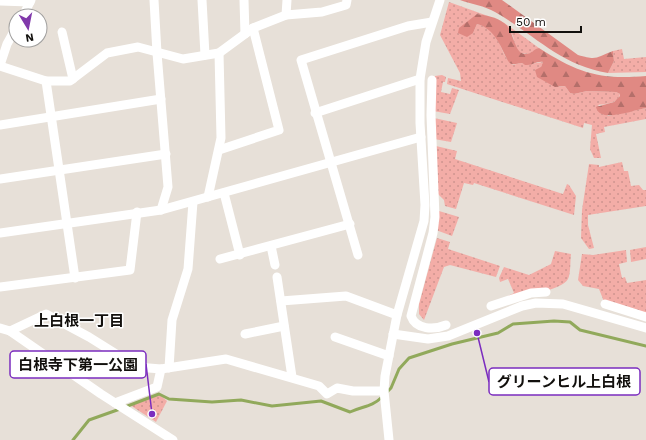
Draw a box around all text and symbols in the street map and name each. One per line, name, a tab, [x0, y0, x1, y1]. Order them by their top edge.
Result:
north arrow	[8, 8, 48, 48]
scale bar	[510, 8, 581, 34]
text: 50 m	[516, 15, 546, 29]
text: N	[25, 30, 35, 44]
district label: 上白根一丁目	[34, 312, 124, 330]
callout: 白根寺下第一公園	[10, 351, 146, 378]
text: 白根寺下第一公園	[18, 356, 138, 374]
callout: グリーンヒル上白根	[489, 368, 640, 395]
text: グリーンヒル上白根	[497, 373, 631, 391]

